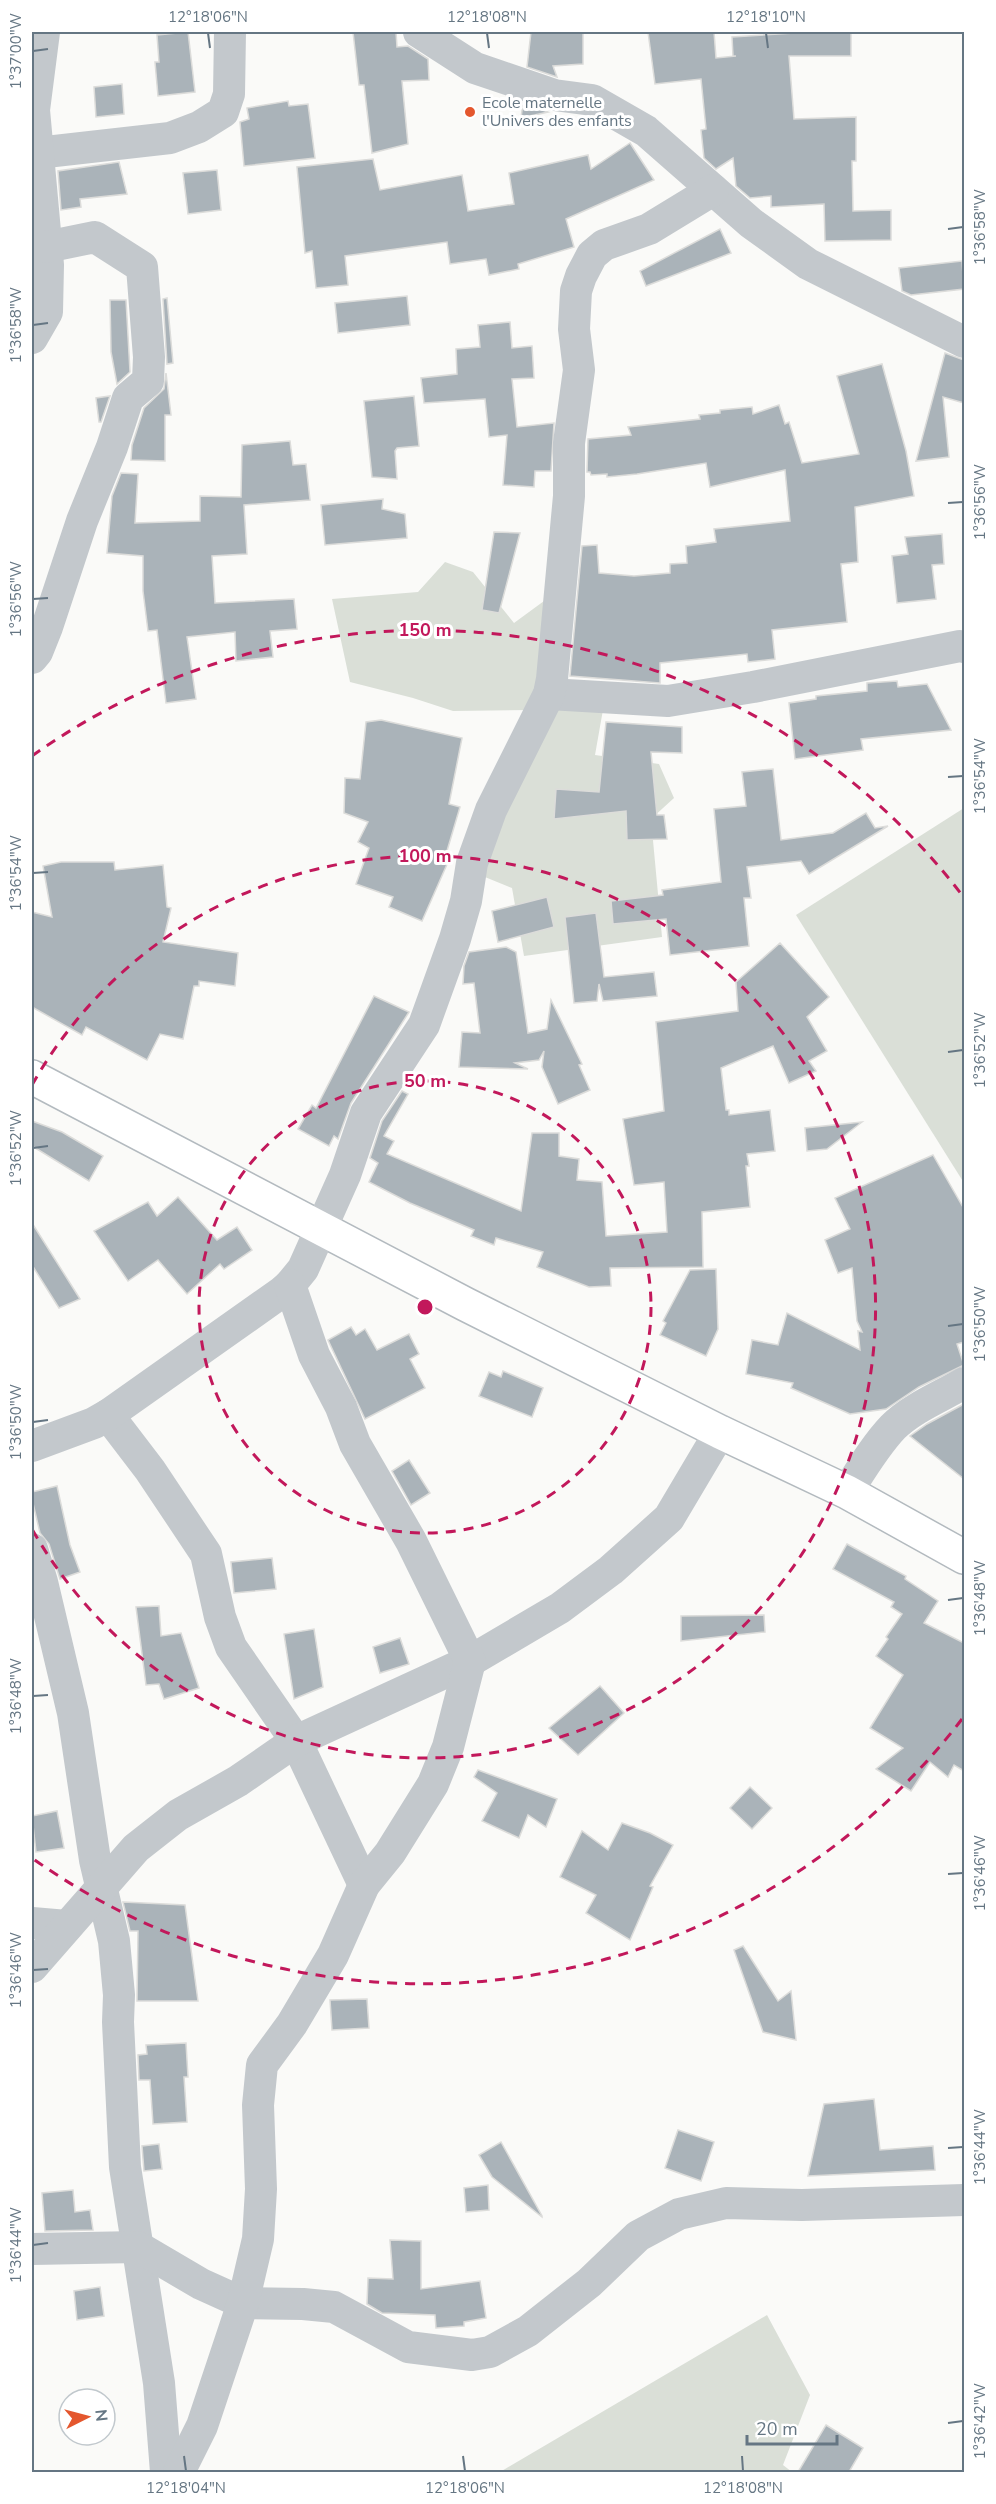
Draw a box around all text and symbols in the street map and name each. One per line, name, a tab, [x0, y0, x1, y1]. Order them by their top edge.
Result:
text: 12°18'06"N	[168, 7, 248, 27]
text: 12°18'08"N	[447, 7, 527, 27]
text: 12°18'10"N	[726, 7, 806, 27]
text: 1°37'00"W	[6, 12, 26, 89]
place label: Ecole maternelle l'Univers des enfants	[482, 92, 632, 132]
marker: Ecole maternelle l'Univers des enfants	[463, 105, 477, 119]
text: 1°36'58"W	[970, 188, 990, 265]
text: 1°36'58"W	[6, 286, 26, 363]
text: 1°36'56"W	[970, 463, 990, 540]
text: 1°36'56"W	[6, 560, 26, 637]
text: 150 m	[398, 618, 452, 642]
text: 1°36'54"W	[970, 737, 990, 814]
text: 1°36'54"W	[6, 834, 26, 911]
text: 100 m	[398, 844, 452, 868]
text: 1°36'52"W	[970, 1011, 990, 1088]
text: 50 m	[404, 1069, 446, 1093]
text: 1°36'52"W	[6, 1109, 26, 1186]
text: 1°36'50"W	[970, 1285, 990, 1362]
centre of rings	[415, 1297, 435, 1317]
text: 1°36'50"W	[6, 1383, 26, 1460]
text: 1°36'48"W	[970, 1559, 990, 1636]
text: 1°36'48"W	[6, 1657, 26, 1734]
text: 1°36'46"W	[970, 1834, 990, 1911]
text: 1°36'46"W	[6, 1931, 26, 2008]
text: 1°36'44"W	[970, 2108, 990, 2185]
text: 1°36'44"W	[6, 2206, 26, 2283]
text: 1°36'42"W	[970, 2382, 990, 2459]
north arrow	[57, 2387, 117, 2447]
text: N	[89, 2408, 112, 2423]
scale bar	[747, 2408, 837, 2446]
text: 20 m	[756, 2417, 798, 2441]
text: 12°18'04"N	[146, 2478, 226, 2498]
text: 12°18'06"N	[425, 2478, 505, 2498]
text: 12°18'08"N	[703, 2478, 783, 2498]

